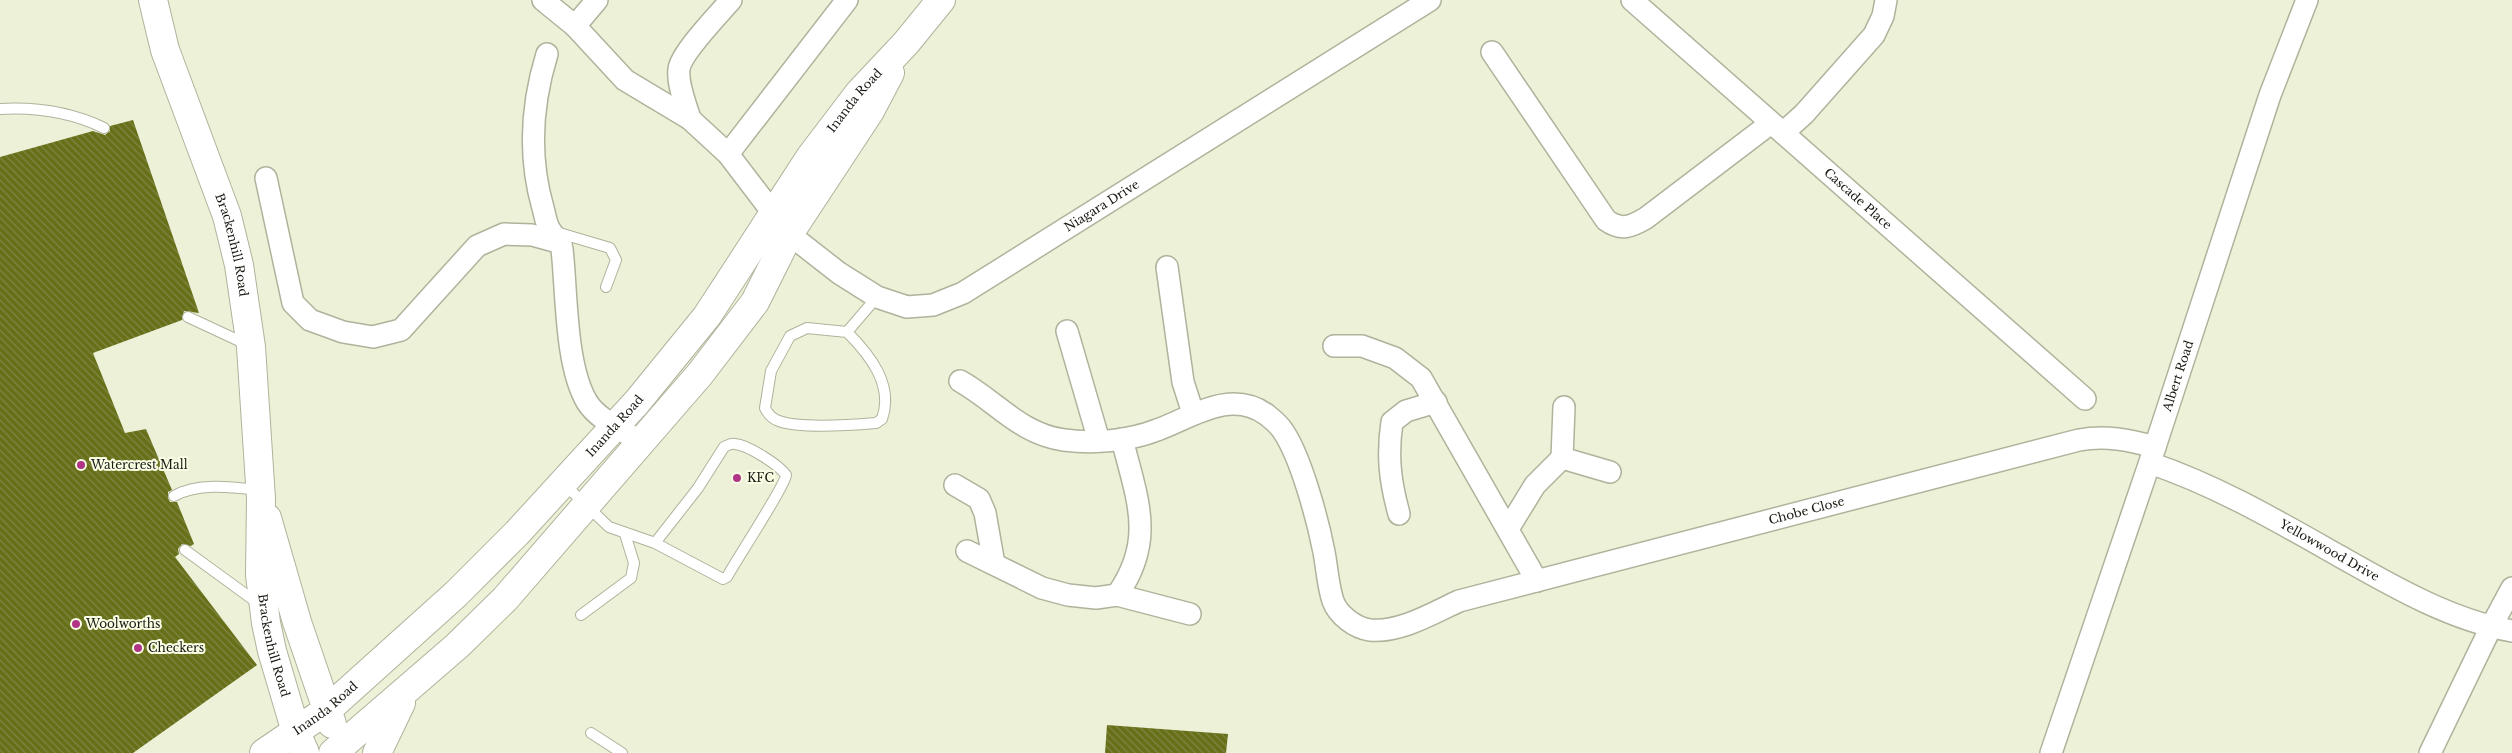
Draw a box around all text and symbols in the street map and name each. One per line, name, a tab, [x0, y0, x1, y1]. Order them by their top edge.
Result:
street label: Inanda Road	[824, 65, 885, 135]
street label: Cascade Place	[1821, 165, 1895, 233]
street label: Niagara Drive	[1061, 176, 1142, 235]
street label: Brackenhill Road	[212, 191, 252, 297]
street label: Albert Road	[2159, 338, 2196, 414]
street label: Inanda Road	[583, 392, 647, 460]
place label: Watercrest Mall	[90, 457, 188, 472]
marker: Watercrest Mall	[75, 459, 87, 471]
place label: KFC	[747, 470, 774, 485]
marker: KFC	[731, 472, 743, 484]
street label: Chobe Close	[1767, 493, 1846, 527]
street label: Yellowwood Drive	[2276, 516, 2382, 584]
street label: Brackenhill Road	[255, 593, 293, 699]
place label: Woolworths	[85, 616, 161, 631]
marker: Woolworths	[70, 618, 82, 630]
place label: Checkers	[148, 640, 204, 655]
marker: Checkers	[132, 642, 144, 654]
street label: Inanda Road	[290, 678, 361, 738]

